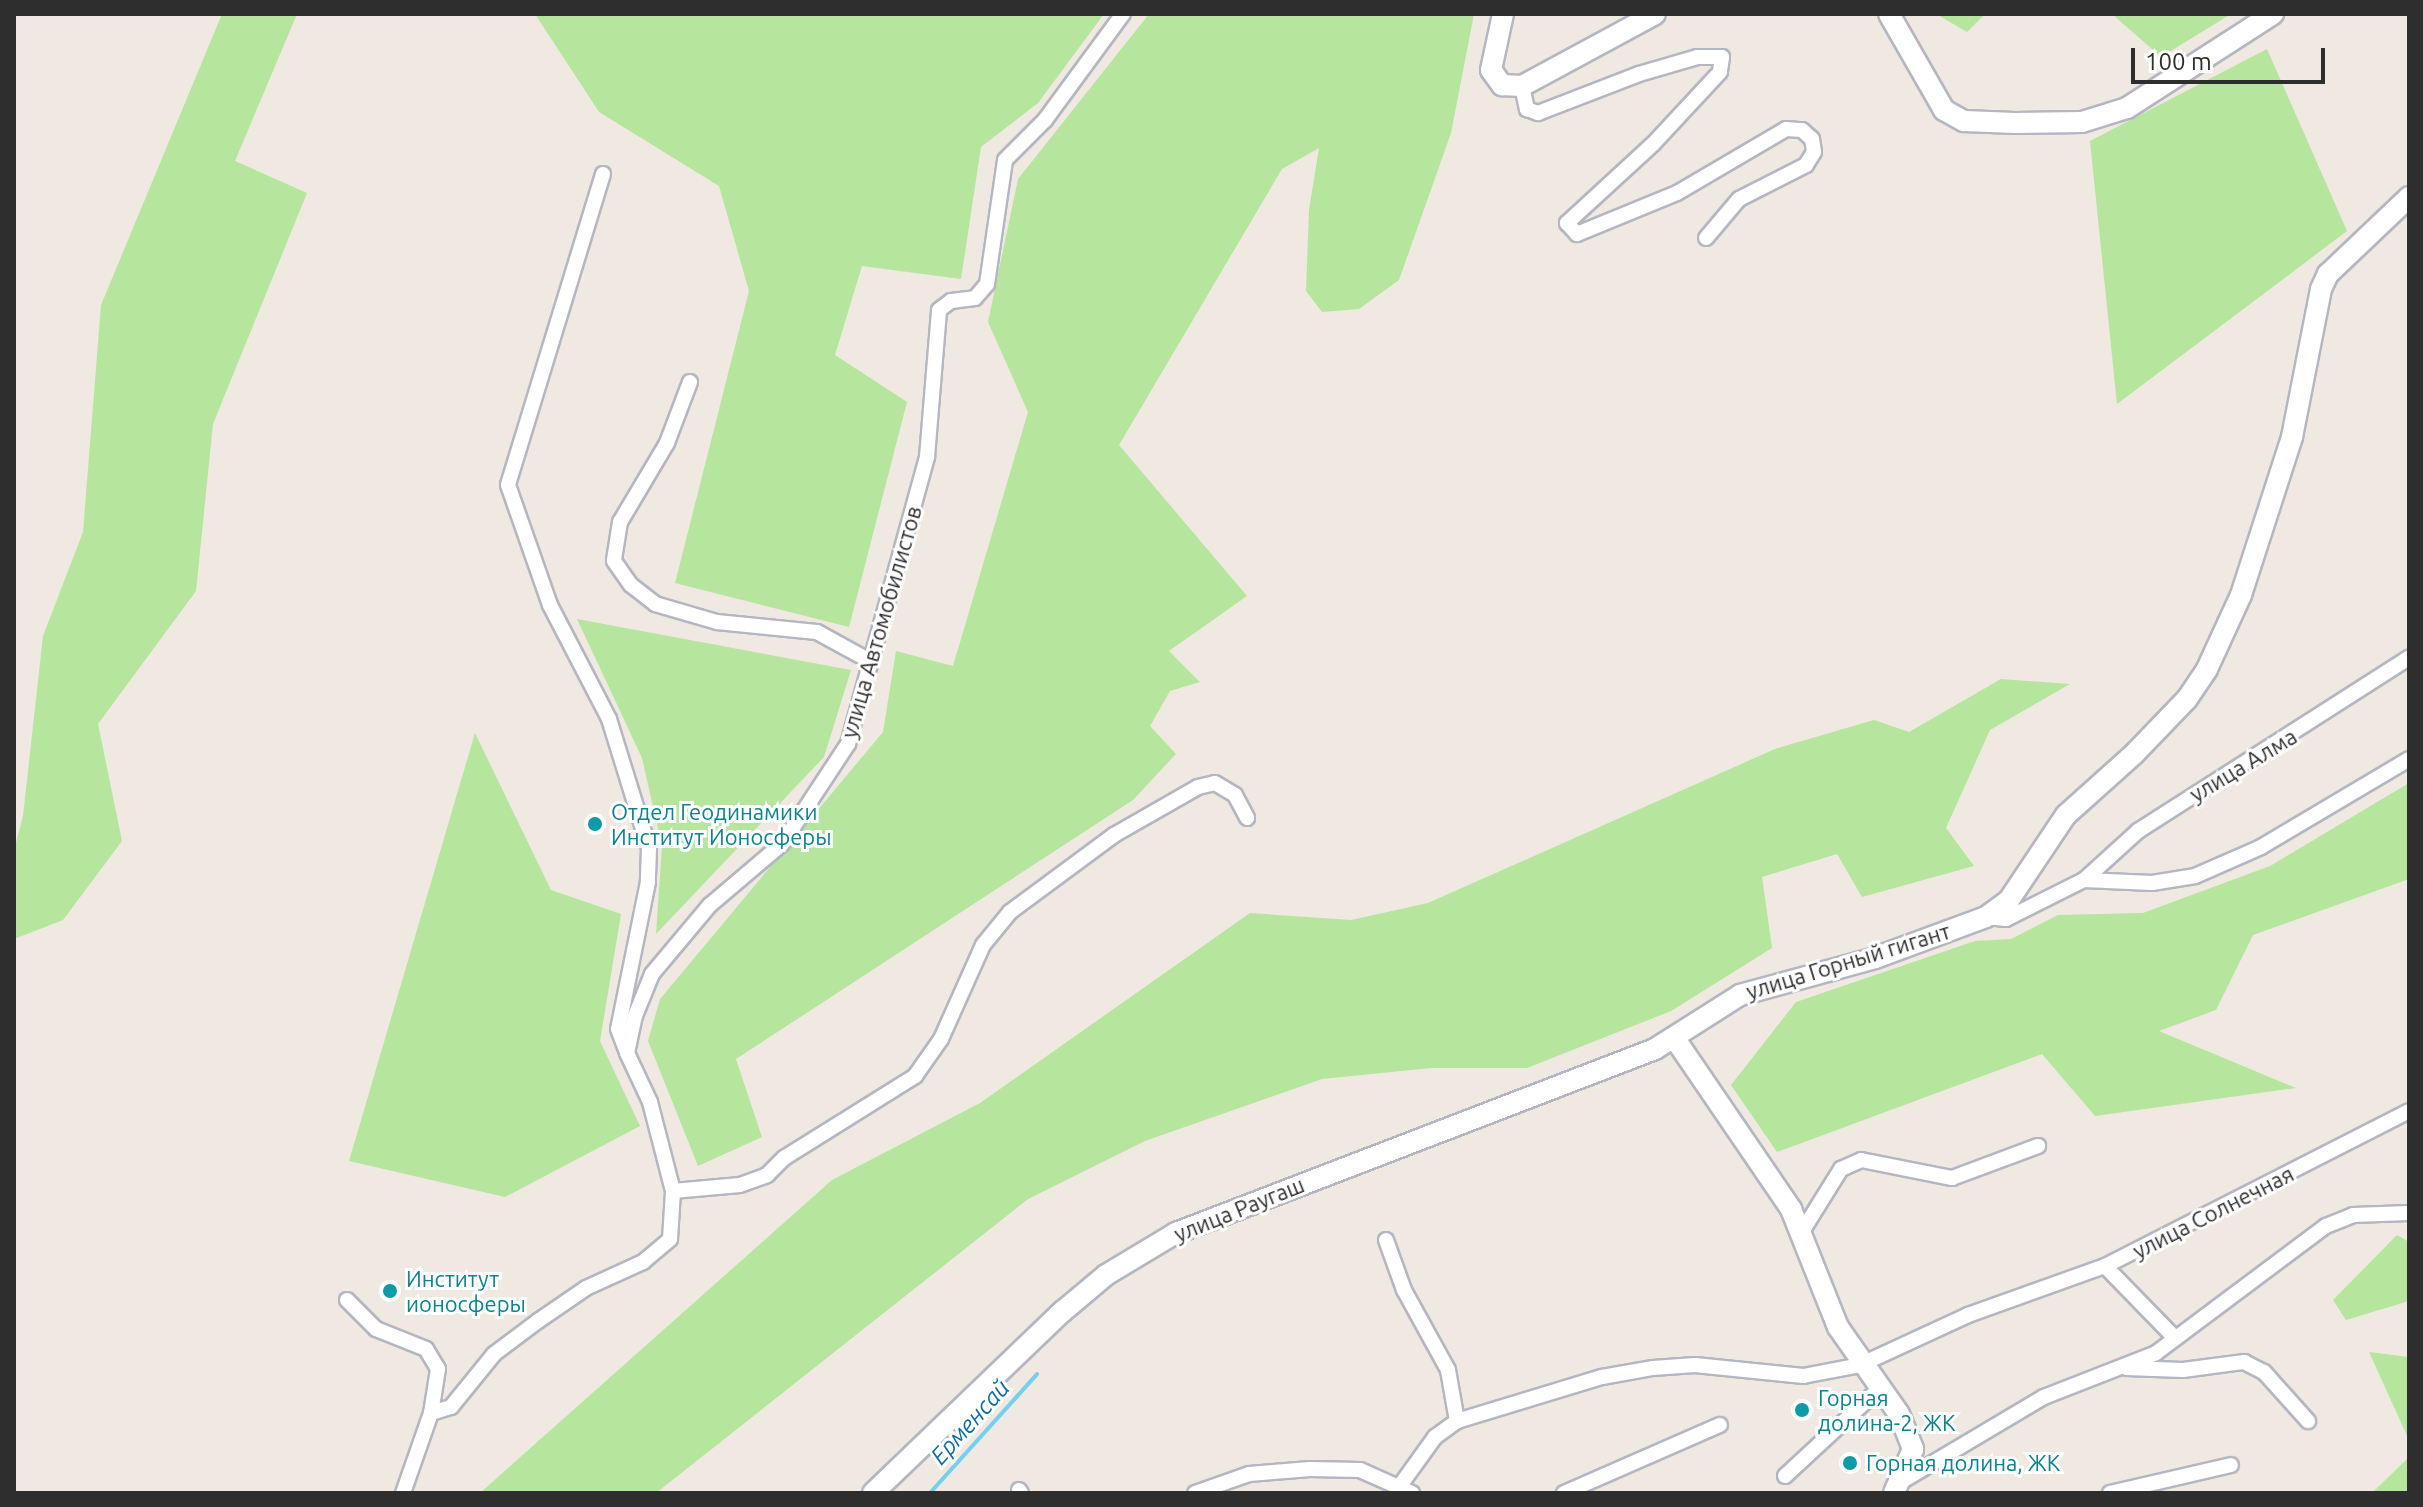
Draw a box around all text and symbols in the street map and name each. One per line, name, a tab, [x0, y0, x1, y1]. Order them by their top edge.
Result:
scale bar	[2135, 32, 2329, 82]
text: 100 m	[2145, 48, 2212, 75]
street label: улица Автомобилистов	[835, 503, 927, 741]
street label: улица Алма	[2185, 723, 2301, 807]
place label: Отдел Геодинамики Институт Ионосферы	[611, 798, 832, 850]
marker: Отдел Геодинамики Институт Ионосферы	[586, 815, 604, 833]
street label: улица Горный гигант	[1743, 917, 1953, 1005]
street label: улица Солнечная	[2128, 1160, 2298, 1264]
street label: улица Раугаш	[1170, 1171, 1308, 1247]
place label: Институт ионосферы	[406, 1265, 526, 1316]
marker: Институт ионосферы	[381, 1282, 399, 1300]
water label: Ерменсай	[925, 1374, 1015, 1470]
place label: Горная долина-2, ЖК	[1818, 1384, 1955, 1436]
marker: Горная долина-2, ЖК	[1793, 1401, 1811, 1419]
place label: Горная долина, ЖК	[1866, 1450, 2060, 1476]
marker: Горная долина, ЖК	[1841, 1454, 1859, 1472]

